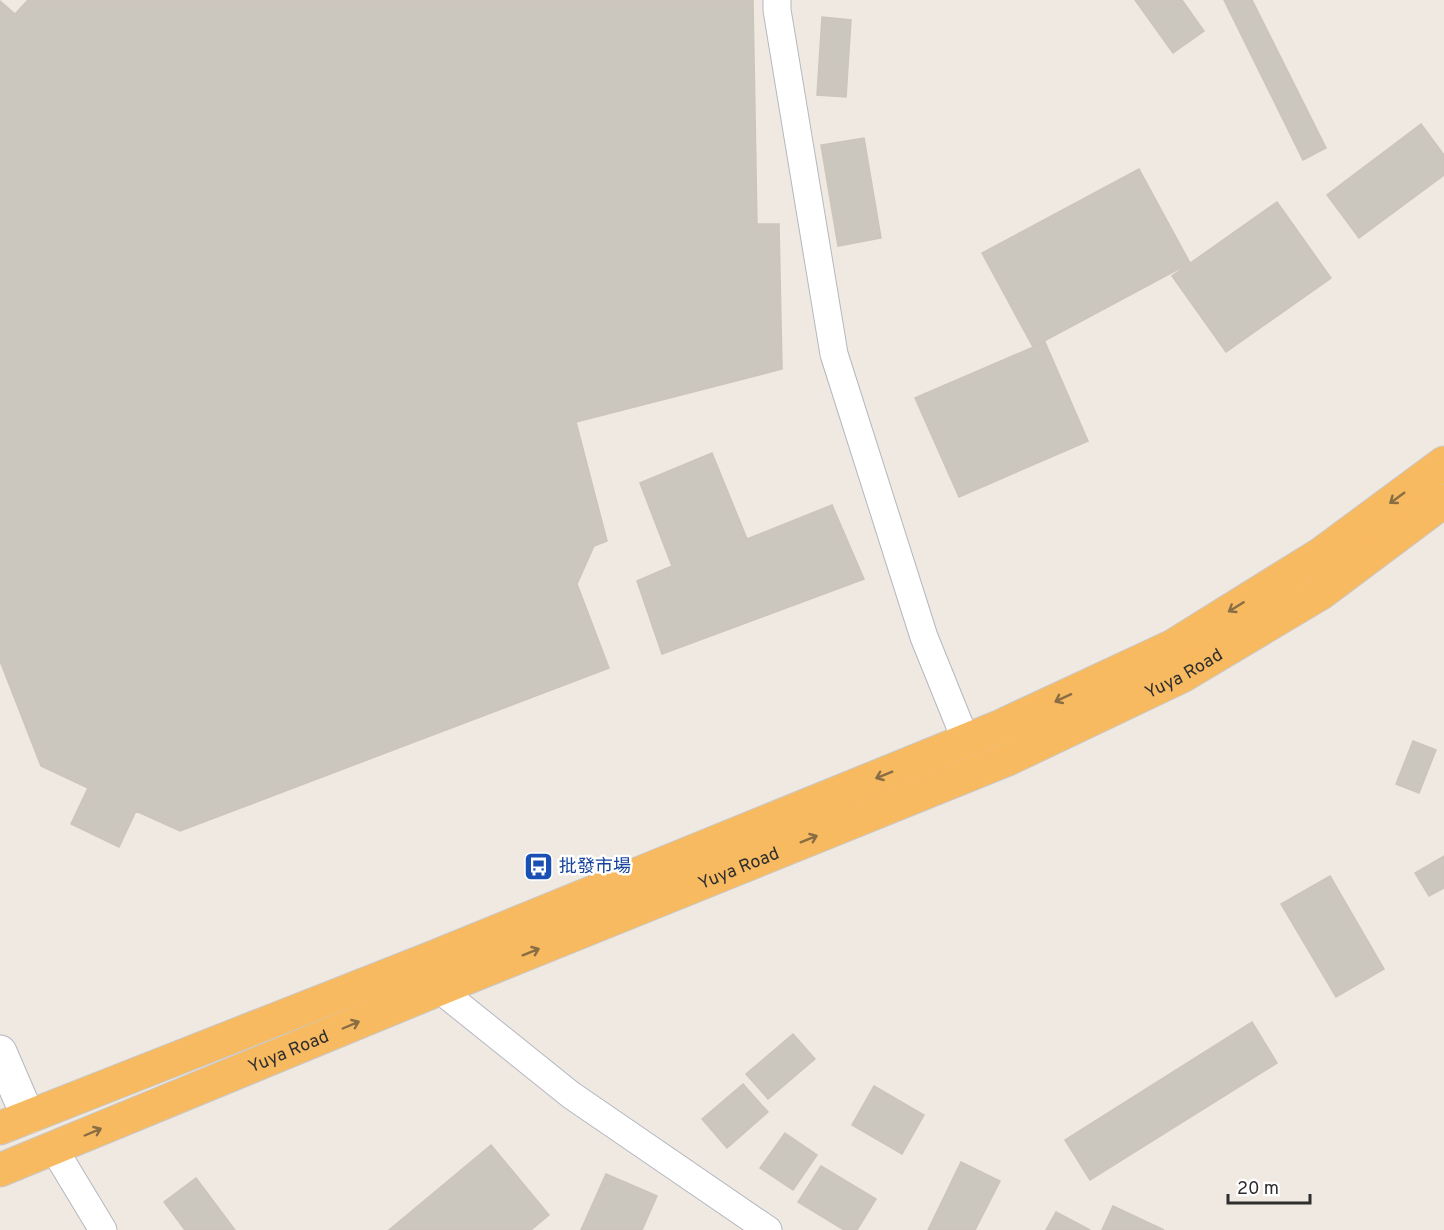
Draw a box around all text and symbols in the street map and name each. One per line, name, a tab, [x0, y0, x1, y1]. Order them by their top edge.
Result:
one-way arrow	[1390, 492, 1406, 505]
one-way arrow	[1228, 602, 1245, 614]
street label: Yuya Road	[1142, 644, 1228, 705]
one-way arrow	[1055, 692, 1073, 704]
one-way arrow	[875, 770, 894, 781]
one-way arrow	[800, 833, 818, 844]
street label: Yuya Road	[695, 843, 783, 896]
bus stop icon: 批發市場	[522, 850, 554, 882]
place label: 批發市場	[559, 856, 631, 879]
one-way arrow	[521, 945, 540, 956]
one-way arrow	[341, 1019, 359, 1030]
street label: Yuya Road	[245, 1026, 333, 1079]
one-way arrow	[83, 1126, 102, 1137]
scale bar	[1228, 1167, 1310, 1205]
text: 20 m	[1237, 1178, 1279, 1201]

